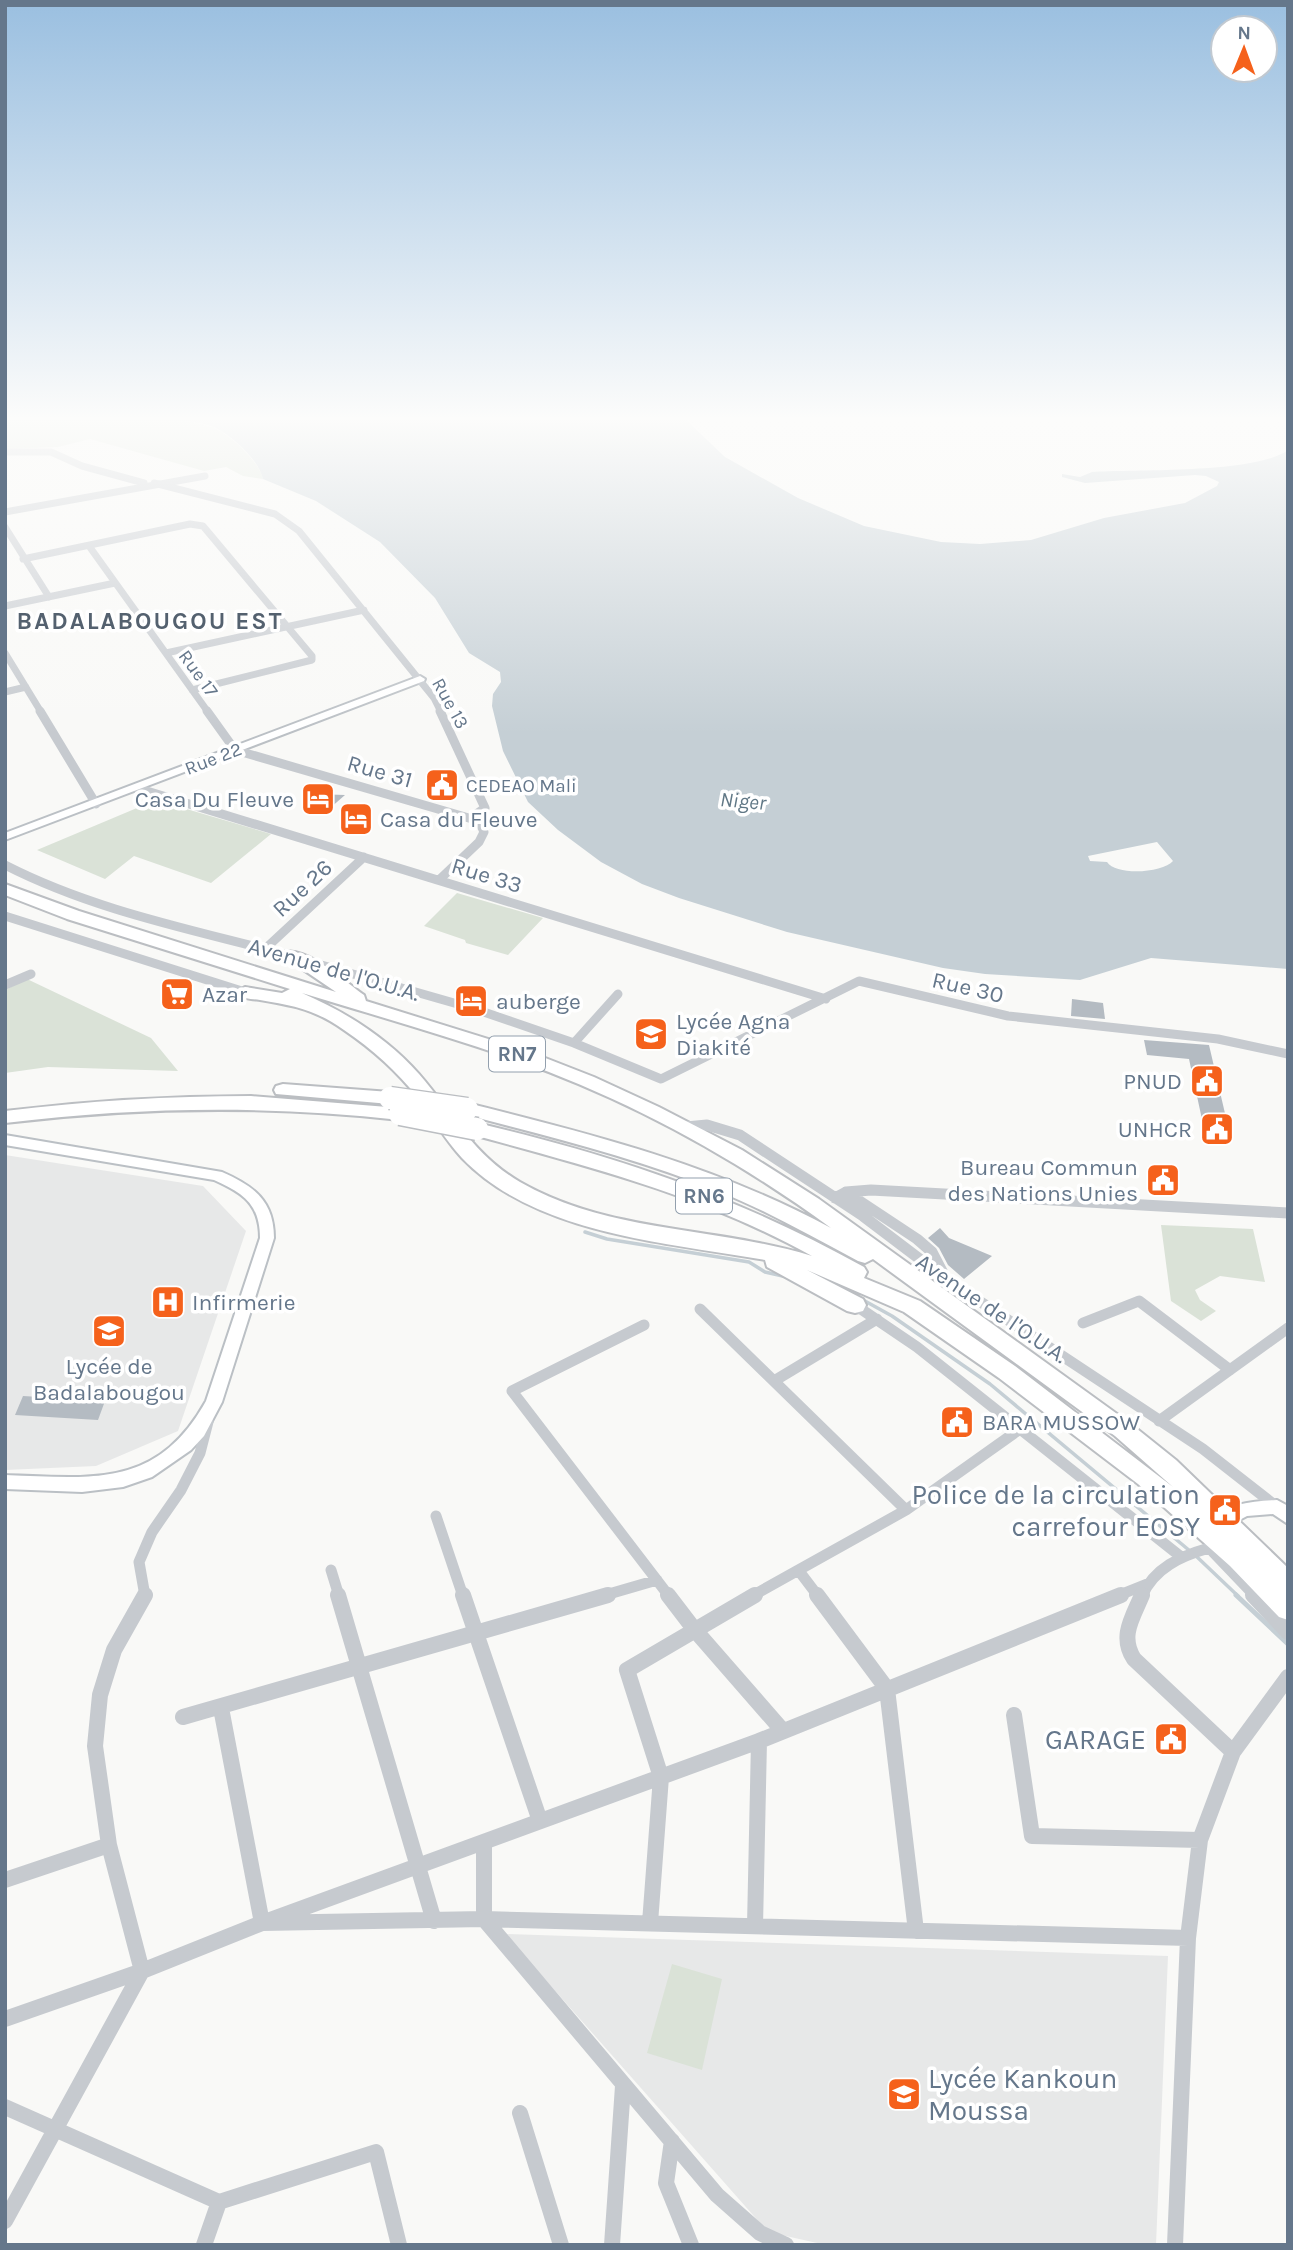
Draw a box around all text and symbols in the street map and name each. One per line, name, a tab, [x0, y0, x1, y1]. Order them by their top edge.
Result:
north arrow	[1209, 14, 1279, 84]
text: N	[1237, 22, 1251, 44]
district label: BADALABOUGOU EST	[17, 607, 283, 635]
street label: Rue 17	[174, 646, 223, 701]
street label: Rue 13	[427, 674, 473, 733]
street label: Rue 22	[182, 738, 245, 780]
street label: Rue 31	[344, 749, 416, 794]
public building icon: CEDEAO Mali	[423, 766, 461, 804]
place label: CEDEAO Mali	[466, 775, 577, 797]
hotel icon: Casa Du Fleuve	[299, 780, 337, 818]
place label: Casa Du Fleuve	[135, 786, 294, 813]
water label: Niger	[719, 787, 768, 815]
hotel icon: Casa du Fleuve	[337, 800, 375, 838]
place label: Casa du Fleuve	[380, 806, 538, 833]
street label: Rue 33	[448, 852, 525, 899]
street label: Rue 26	[267, 854, 338, 923]
street label: Avenue de l'O.U.A.	[245, 932, 423, 1007]
street label: Rue 30	[930, 966, 1006, 1009]
supermarket icon: Azar	[158, 975, 196, 1013]
place label: Azar	[202, 981, 248, 1008]
hotel icon: auberge	[452, 982, 490, 1020]
place label: auberge	[496, 988, 581, 1015]
place label: Lycée Agna Diakité	[676, 1008, 791, 1061]
school or university icon: Lycée Agna Diakité	[632, 1015, 670, 1053]
road number: RN7	[489, 1036, 545, 1072]
public building icon: PNUD	[1188, 1062, 1226, 1100]
place label: PNUD	[1123, 1068, 1182, 1095]
public building icon: UNHCR	[1198, 1110, 1236, 1148]
place label: UNHCR	[1118, 1116, 1192, 1143]
place label: Bureau Commun des Nations Unies	[947, 1154, 1138, 1207]
public building icon: Bureau Commun des Nations Unies	[1144, 1161, 1182, 1199]
road number: RN6	[676, 1178, 732, 1214]
street label: Avenue de l'O.U.A.	[911, 1248, 1073, 1369]
hospital icon: Infirmerie	[149, 1283, 187, 1321]
place label: Infirmerie	[192, 1289, 296, 1316]
school or university icon: Lycée de Badalabougou	[90, 1312, 128, 1350]
place label: Lycée de Badalabougou	[33, 1353, 185, 1406]
public building icon: BARA MUSSOW	[938, 1403, 976, 1441]
place label: BARA MUSSOW	[982, 1409, 1140, 1436]
place label: Police de la circulation carrefour EOSY	[911, 1478, 1201, 1543]
public building icon: Police de la circulation carrefour EOSY	[1206, 1491, 1244, 1529]
public building icon: GARAGE	[1152, 1720, 1190, 1758]
place label: GARAGE	[1045, 1723, 1146, 1756]
place label: Lycée Kankoun Moussa	[928, 2062, 1117, 2127]
school or university icon: Lycée Kankoun Moussa	[885, 2075, 923, 2113]

